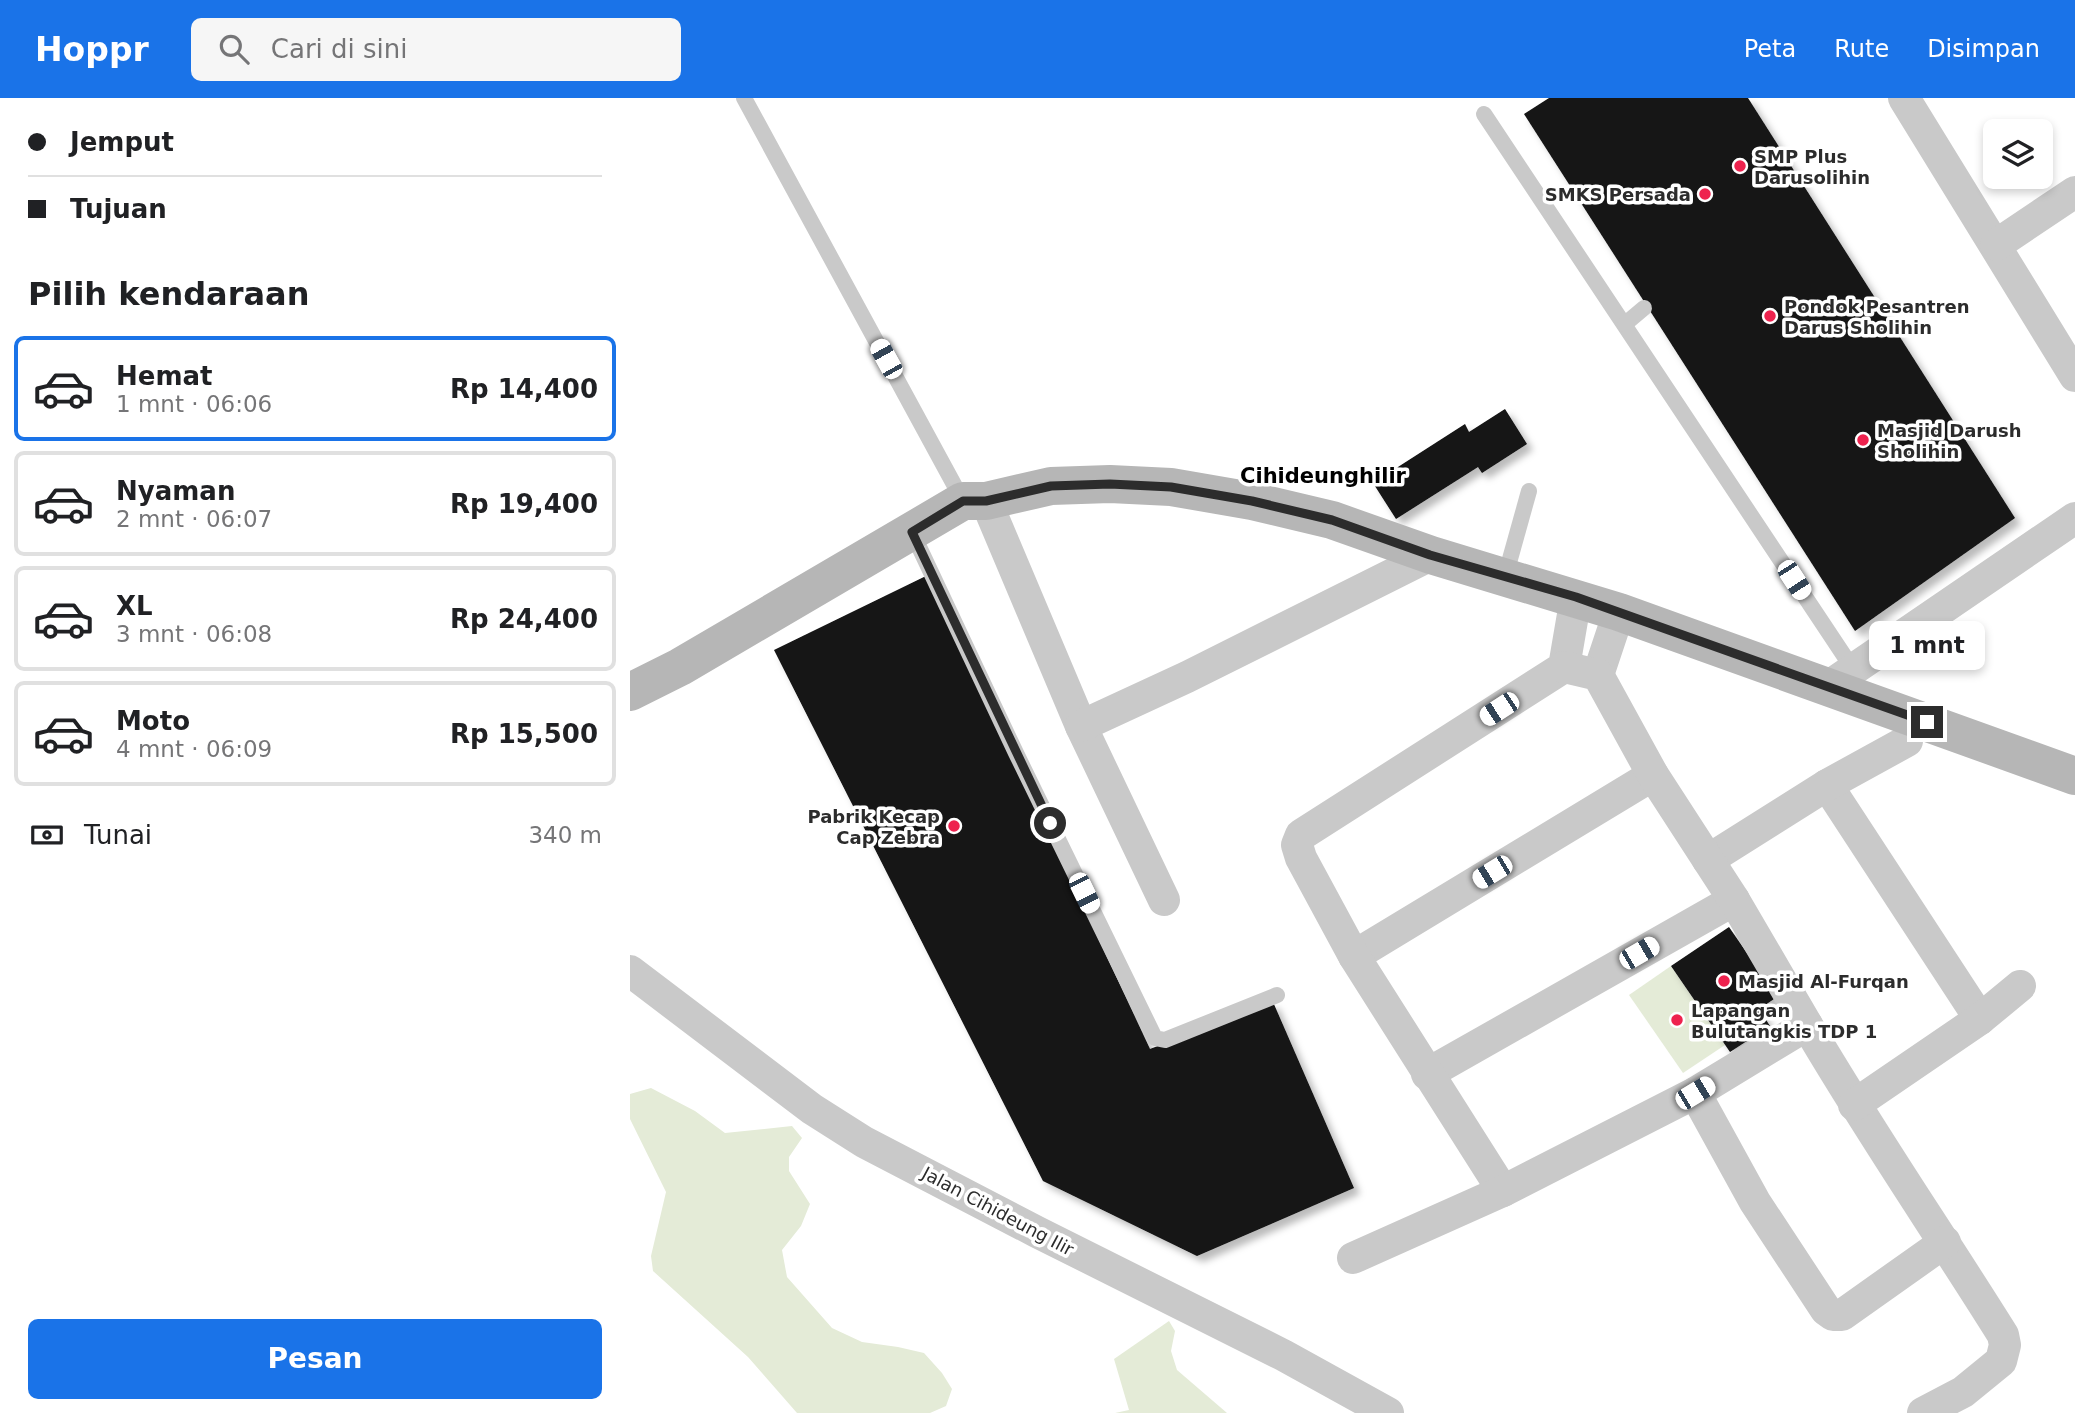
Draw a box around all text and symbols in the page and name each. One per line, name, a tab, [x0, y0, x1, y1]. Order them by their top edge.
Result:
search box	[191, 18, 681, 81]
text: Hoppr	[35, 30, 149, 69]
icon: search	[215, 30, 253, 68]
text: Cari di sini	[271, 34, 408, 64]
text: Peta	[1744, 35, 1796, 63]
text: Rute	[1834, 35, 1889, 63]
text: Disimpan	[1927, 35, 2040, 63]
map controls	[1983, 119, 2053, 189]
button: layers	[1983, 119, 2053, 189]
text: Jemput	[70, 127, 174, 157]
place label: SMP Plus Darusolihin	[1754, 146, 1870, 188]
marker: SMP Plus Darusolihin	[1732, 158, 1748, 174]
place label: SMKS Persada	[1545, 184, 1691, 205]
marker: SMKS Persada	[1697, 186, 1713, 202]
text: Tujuan	[70, 194, 167, 224]
text: Pilih kendaraan	[28, 275, 309, 313]
place label: Pondok Pesantren Darus Sholihin	[1784, 296, 1969, 338]
marker: Pondok Pesantren Darus Sholihin	[1762, 308, 1778, 324]
car	[867, 336, 906, 382]
icon: car	[32, 357, 95, 420]
text: Hemat	[116, 361, 212, 391]
text: Rp 14,400	[450, 374, 598, 404]
text: 1 mnt · 06:06	[116, 391, 272, 417]
place label: Masjid Darush Sholihin	[1877, 420, 2022, 462]
marker: Masjid Darush Sholihin	[1855, 432, 1871, 448]
district label: Cihideunghilir	[1240, 464, 1407, 488]
icon: car	[32, 472, 95, 535]
text: Nyaman	[116, 476, 235, 506]
text: Rp 19,400	[450, 489, 598, 519]
text: 2 mnt · 06:07	[116, 506, 272, 532]
car	[1774, 557, 1815, 603]
icon: car	[32, 587, 95, 650]
text: XL	[116, 591, 153, 621]
text: Rp 24,400	[450, 604, 598, 634]
callout: 1 mnt	[1869, 620, 1985, 670]
text: 3 mnt · 06:08	[116, 621, 272, 647]
text: 1 mnt	[1889, 632, 1965, 658]
car	[1476, 689, 1523, 729]
icon: car	[32, 702, 95, 765]
text: Moto	[116, 706, 190, 736]
route end	[1911, 706, 1943, 738]
text: Rp 15,500	[450, 719, 598, 749]
text: 4 mnt · 06:09	[116, 736, 272, 762]
place label: Pabrik Kecap Cap Zebra	[807, 806, 940, 848]
route start	[1034, 807, 1066, 839]
icon: cash	[28, 816, 66, 854]
marker: Pabrik Kecap Cap Zebra	[946, 818, 962, 834]
text: Tunai	[84, 820, 152, 850]
text: 340 m	[528, 822, 602, 848]
car	[1469, 852, 1516, 892]
car	[1066, 870, 1103, 916]
car	[1616, 933, 1663, 973]
place label: Masjid Al-Furqan	[1738, 971, 1909, 992]
marker: Masjid Al-Furqan	[1716, 973, 1732, 989]
place label: Lapangan Bulutangkis TDP 1	[1691, 1000, 1877, 1042]
marker: Lapangan Bulutangkis TDP 1	[1669, 1012, 1685, 1028]
car	[1672, 1073, 1719, 1113]
street label: Jalan Cihideung Ilir	[918, 1162, 1078, 1260]
button: Pesan	[28, 1319, 602, 1399]

